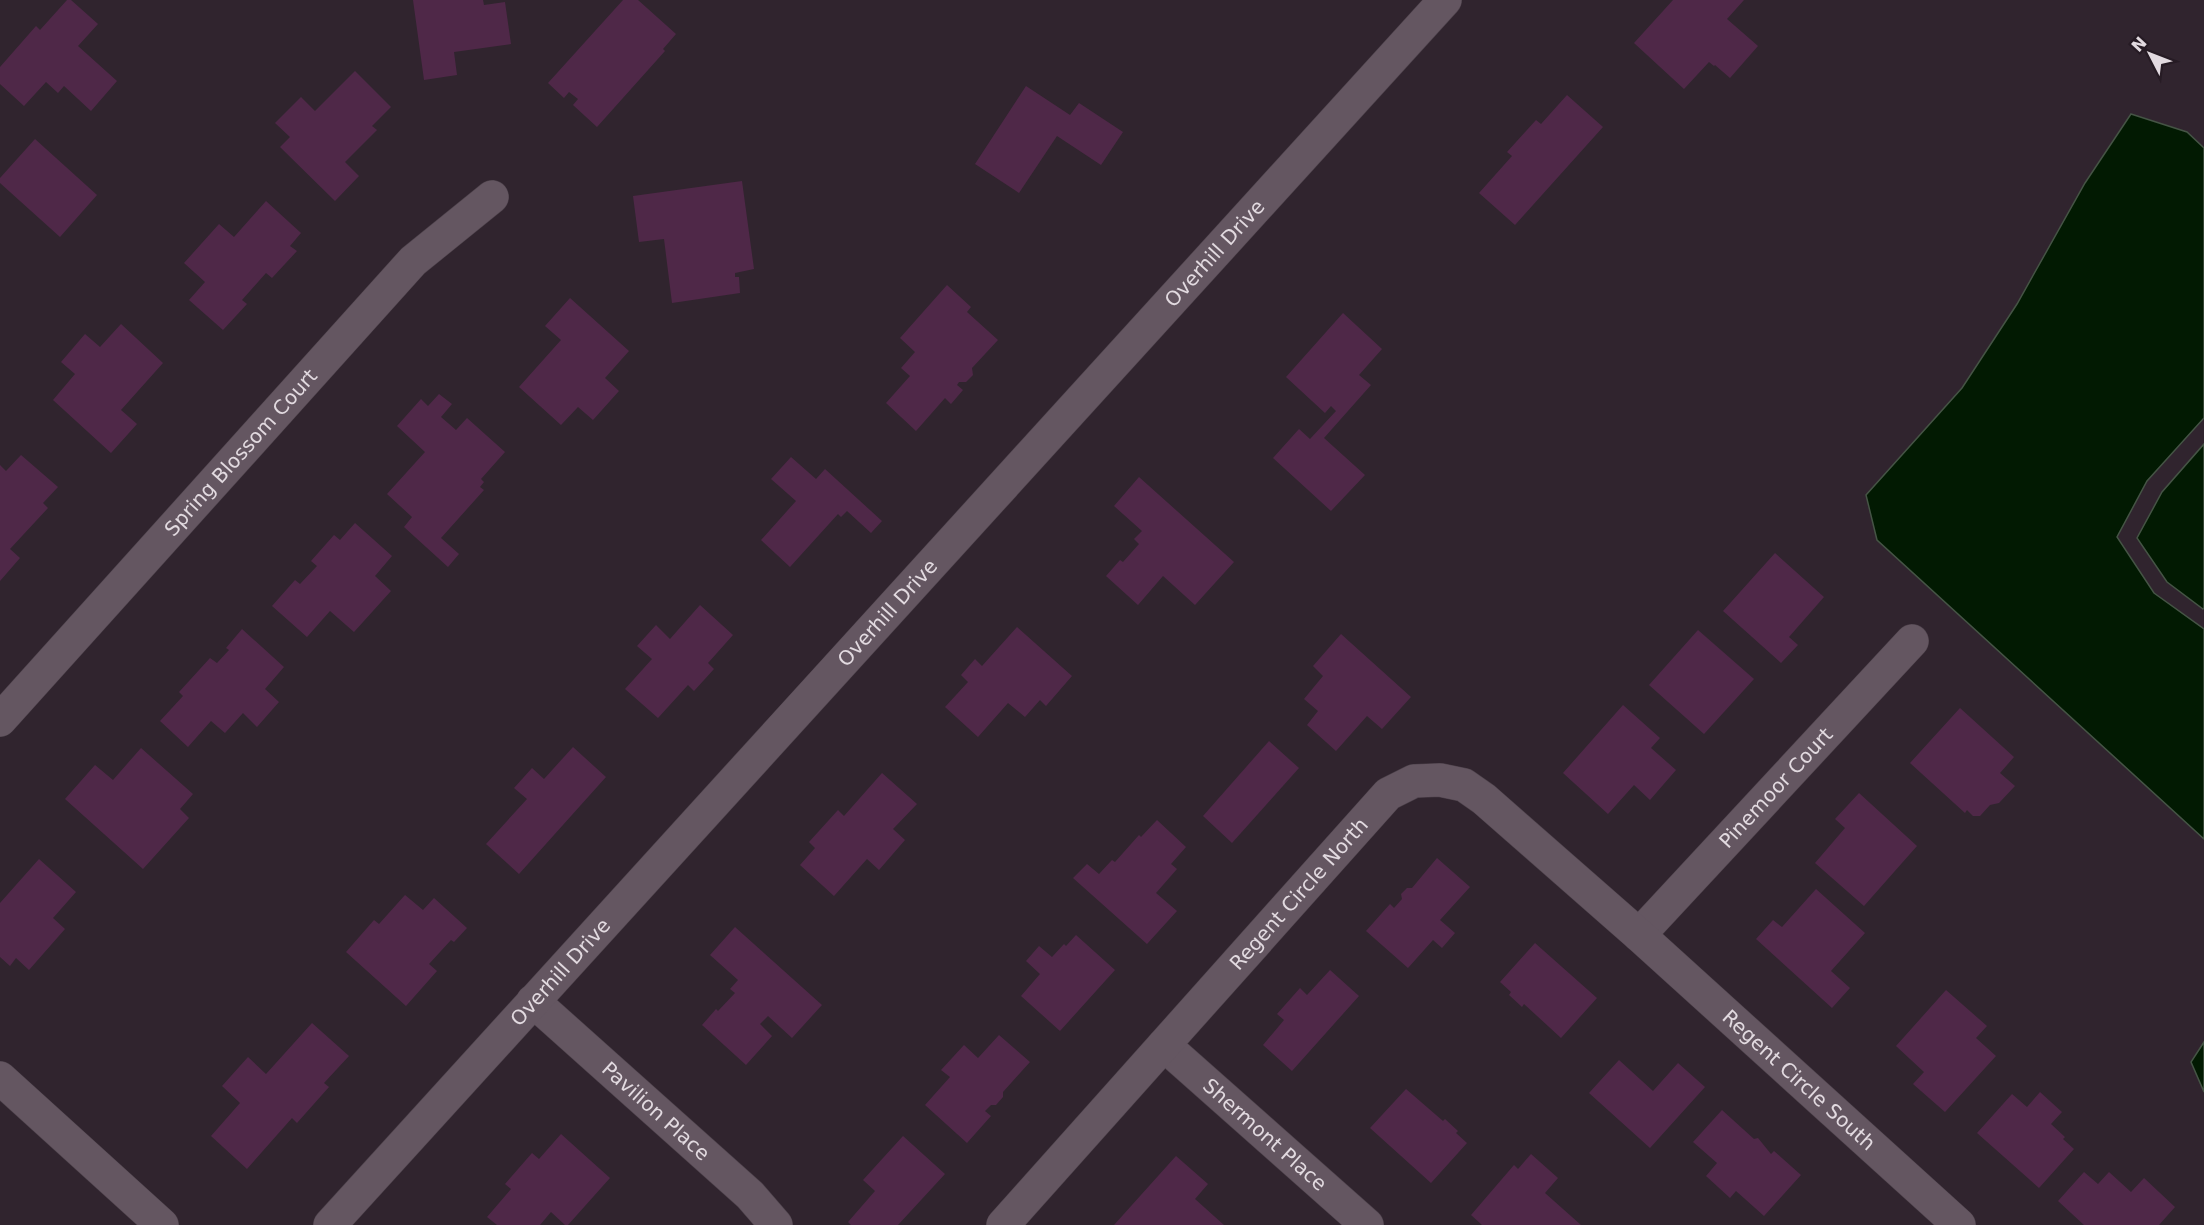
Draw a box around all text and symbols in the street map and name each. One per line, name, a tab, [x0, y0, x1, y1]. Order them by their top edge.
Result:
north arrow	[2120, 24, 2180, 84]
text: N	[2128, 33, 2151, 56]
street label: Overhill Drive	[1160, 195, 1269, 312]
street label: Spring Blossom Court	[159, 364, 322, 541]
street label: Overhill Drive	[832, 554, 942, 671]
street label: Pinemoor Court	[1714, 722, 1838, 853]
street label: Regent Circle North	[1225, 813, 1373, 975]
street label: Overhill Drive	[505, 913, 615, 1031]
street label: Regent Circle South	[1718, 1005, 1880, 1155]
street label: Pavilion Place	[597, 1057, 715, 1165]
street label: Shermont Place	[1198, 1073, 1332, 1196]

